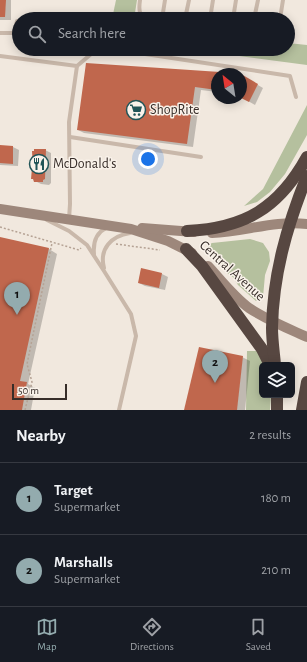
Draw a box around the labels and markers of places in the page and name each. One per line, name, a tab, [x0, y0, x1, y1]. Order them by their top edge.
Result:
supermarket icon: ShopRite	[125, 99, 147, 121]
place label: ShopRite	[150, 103, 199, 117]
restaurant icon: McDonald's	[28, 153, 50, 175]
place label: McDonald's	[53, 157, 116, 171]
pin: 1	[4, 282, 30, 315]
pin: 2	[202, 350, 228, 383]

